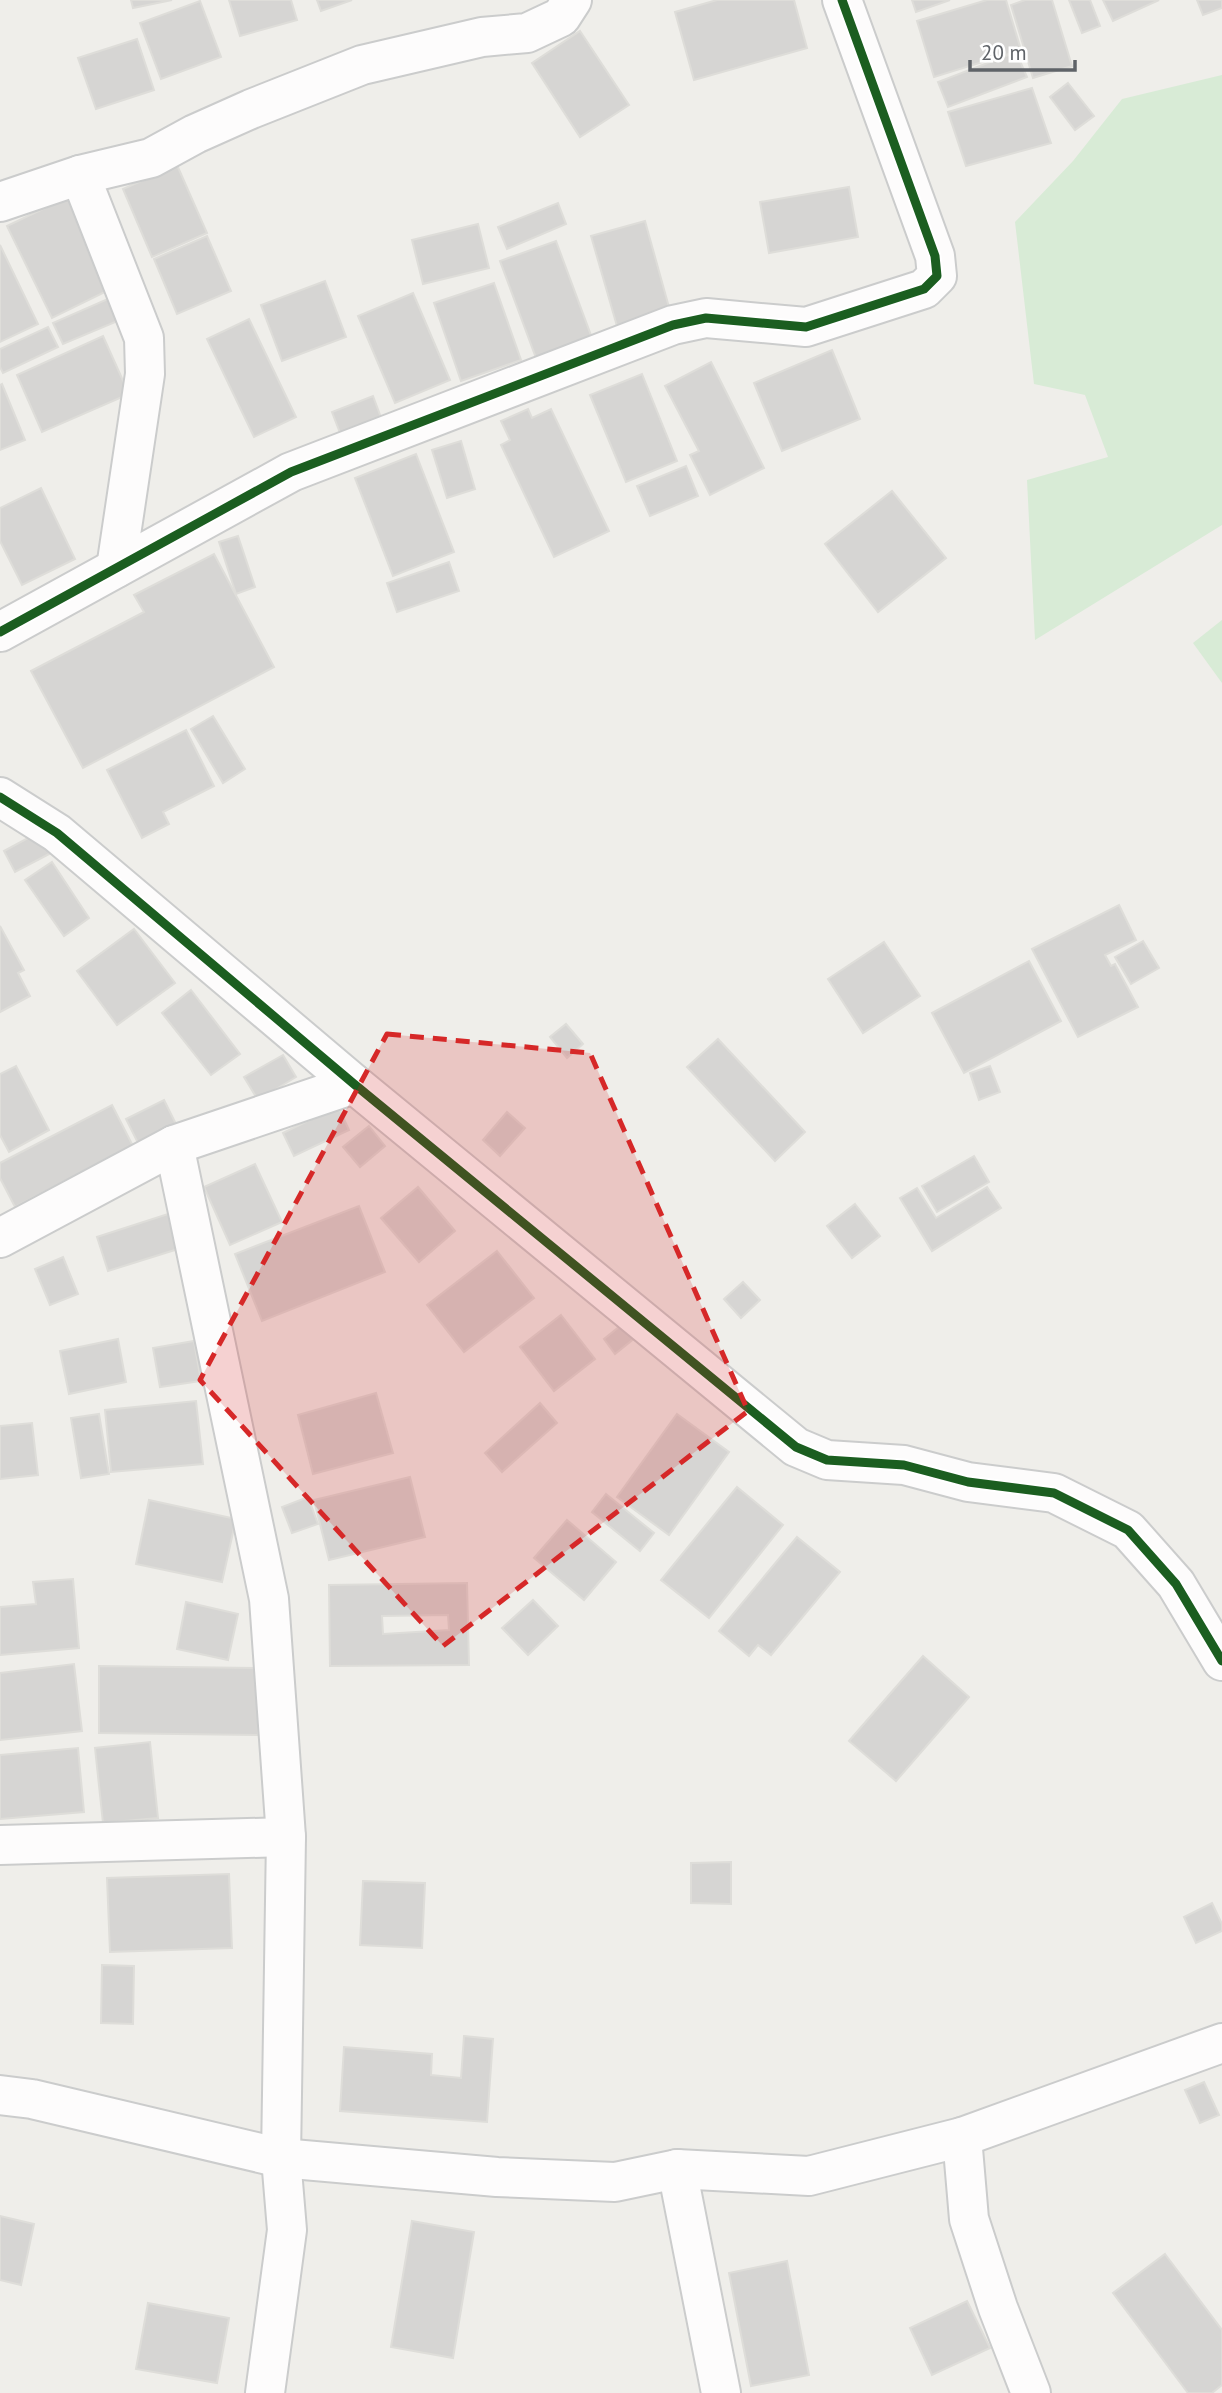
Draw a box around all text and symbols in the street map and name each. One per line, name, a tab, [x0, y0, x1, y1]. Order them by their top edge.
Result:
scale bar	[970, 28, 1075, 72]
text: 20 m	[981, 39, 1027, 66]

